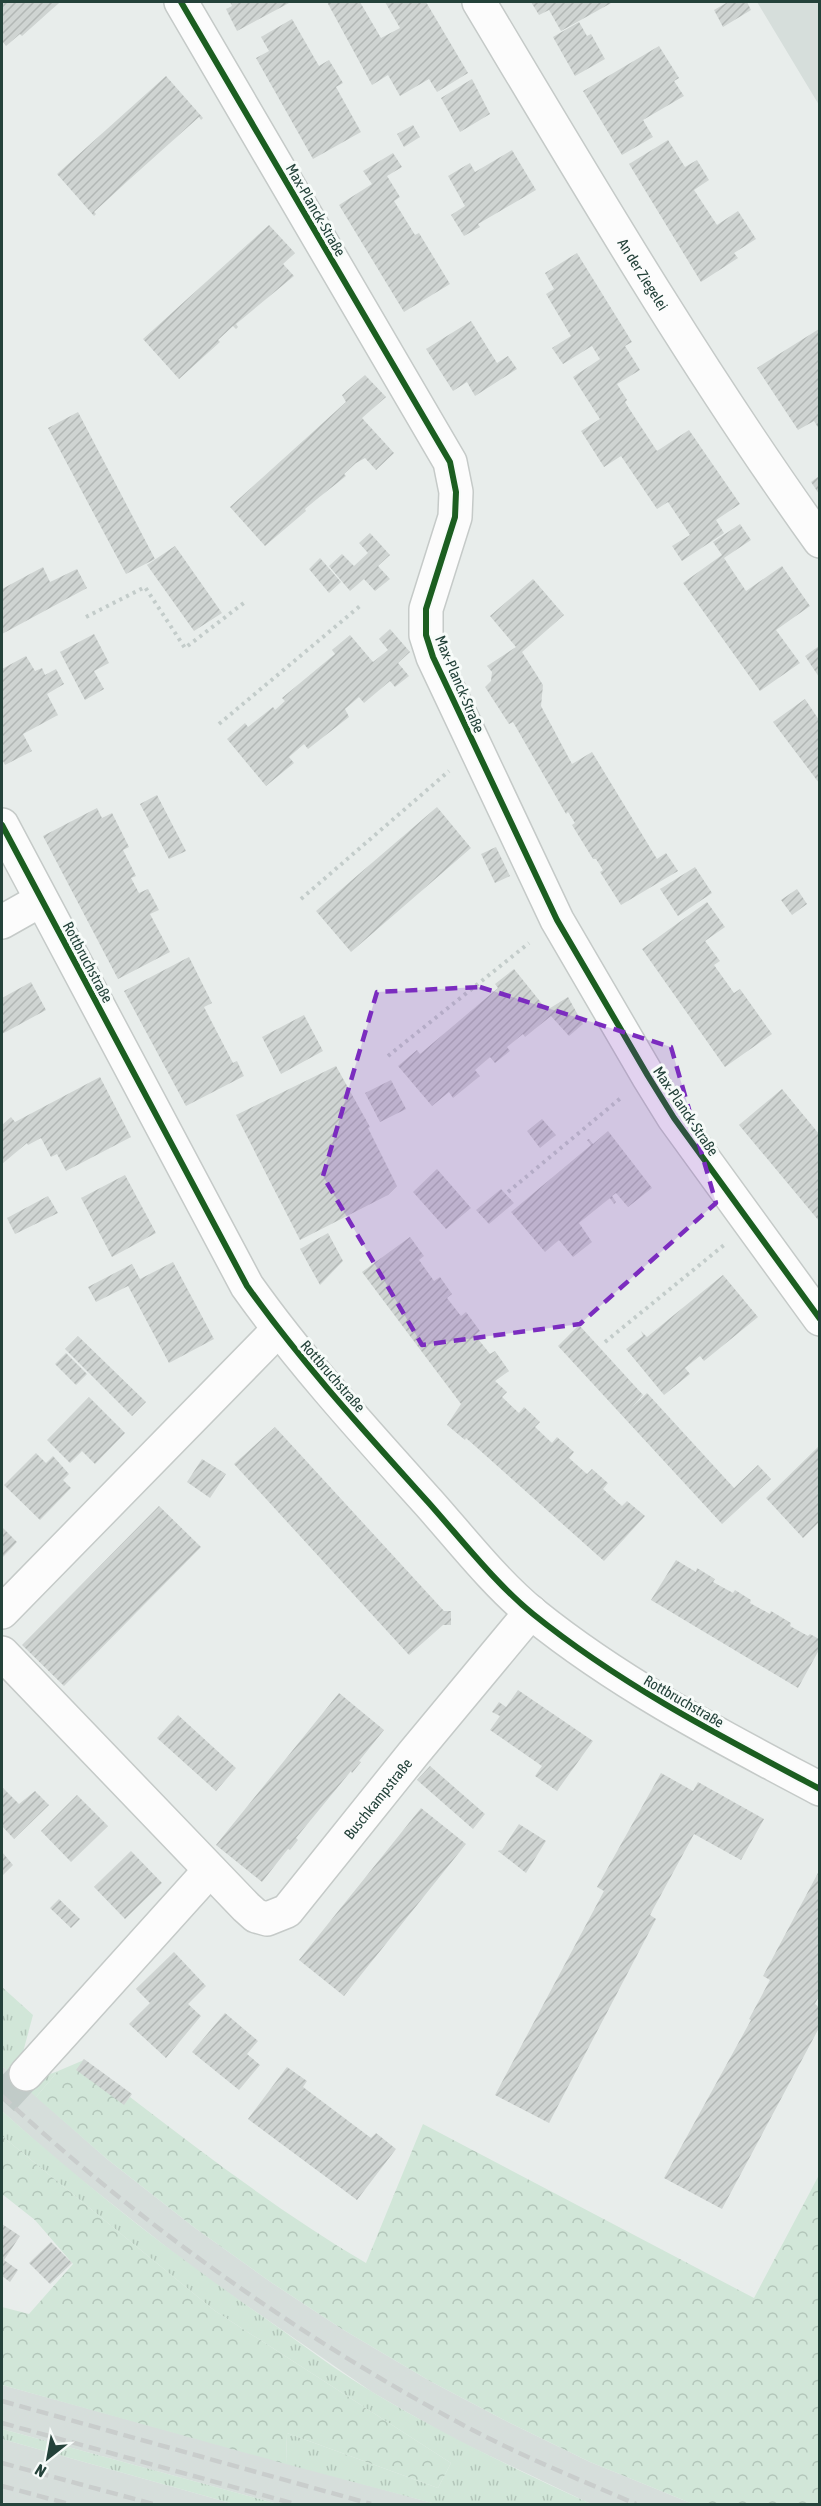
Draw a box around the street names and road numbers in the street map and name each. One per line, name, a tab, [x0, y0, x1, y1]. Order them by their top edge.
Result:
street label: Max-Planck-Straße	[283, 161, 349, 259]
street label: An der Ziegelei	[615, 235, 672, 313]
street label: Max-Planck-Straße	[432, 633, 488, 735]
street label: Rottbruchstraße	[60, 919, 117, 1006]
street label: Max-Planck-Straße	[650, 1063, 722, 1159]
street label: Rottbruchstraße	[297, 1337, 369, 1415]
street label: Rottbruchstraße	[641, 1671, 727, 1731]
street label: Buschkampstraße	[340, 1754, 415, 1842]

